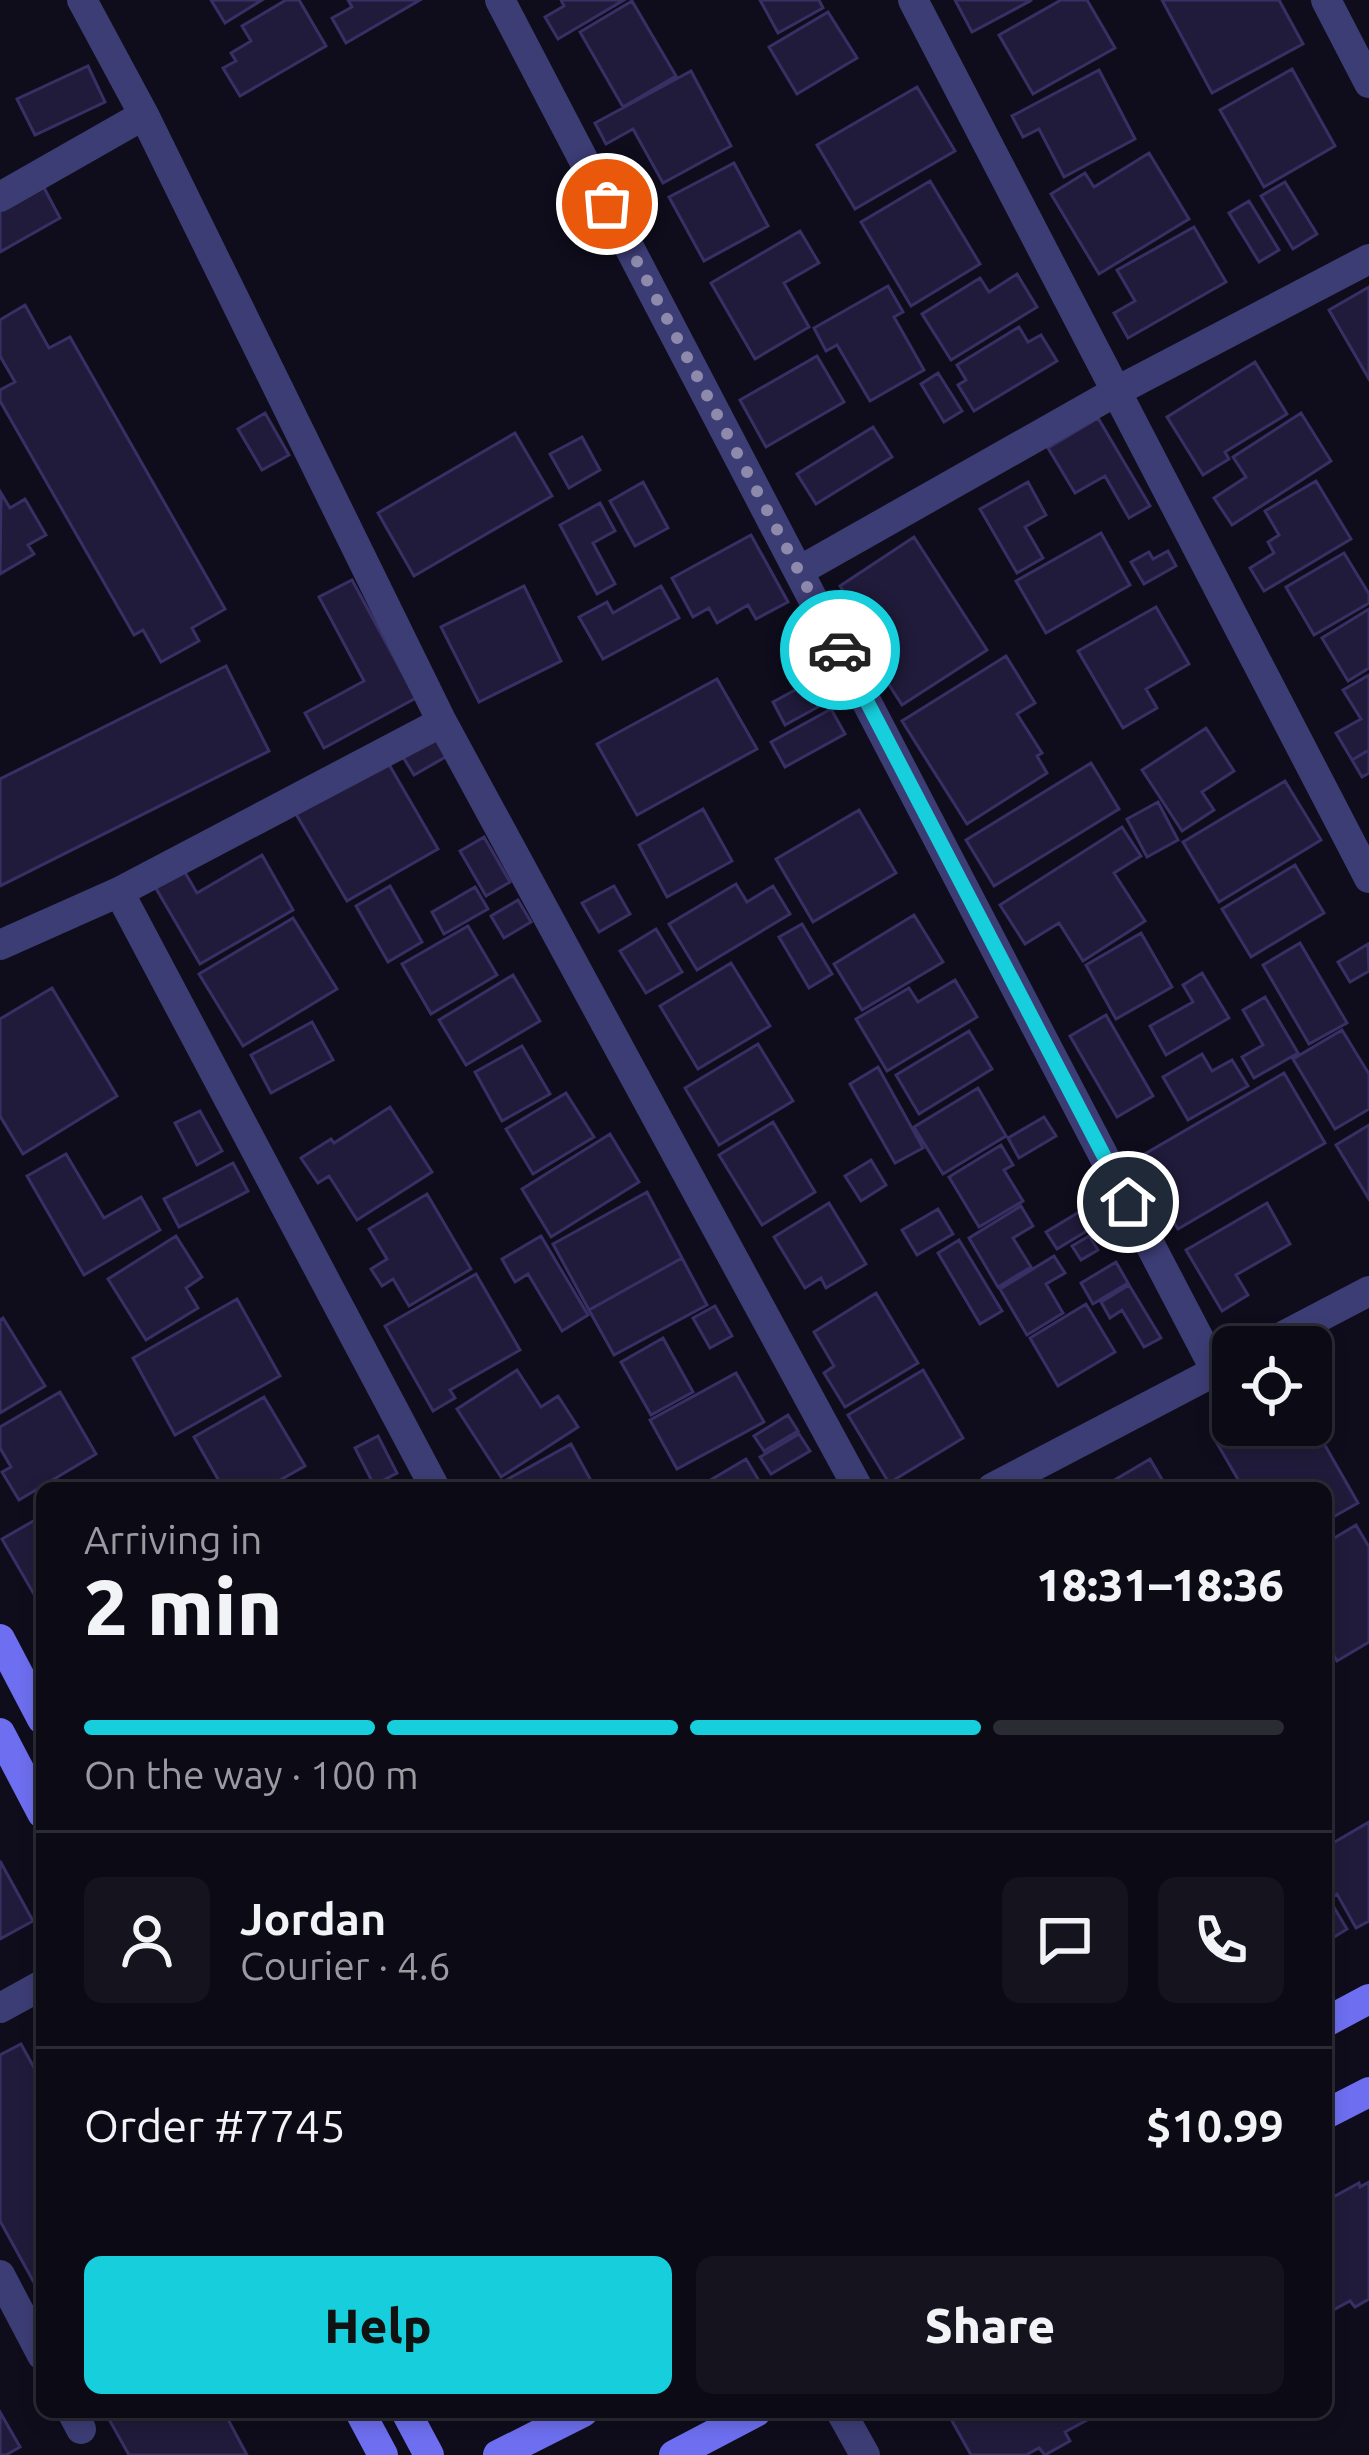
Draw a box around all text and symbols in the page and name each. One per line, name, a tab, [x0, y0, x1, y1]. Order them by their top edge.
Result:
pin	[556, 153, 658, 255]
icon: bag	[574, 171, 640, 237]
courier	[780, 590, 900, 710]
icon: car	[807, 617, 873, 683]
pin	[1077, 1151, 1179, 1253]
icon: home	[1095, 1169, 1161, 1235]
map controls	[1212, 1326, 1332, 1446]
button: locate	[1212, 1326, 1332, 1446]
text: Arriving in	[84, 1518, 262, 1561]
text: 18:31–18:36	[1036, 1559, 1284, 1610]
text: 2 min	[84, 1562, 282, 1650]
text: On the way · 100 m	[84, 1753, 419, 1796]
button: person	[84, 1877, 210, 2003]
button: chat	[1002, 1877, 1128, 2003]
button: phone	[1158, 1877, 1284, 2003]
text: Jordan	[240, 1893, 386, 1944]
text: Courier · 4.6	[240, 1944, 451, 1987]
text: Order #7745	[84, 2100, 346, 2151]
text: $10.99	[1146, 2100, 1284, 2151]
button: Help	[84, 2256, 672, 2394]
button: Share	[696, 2256, 1284, 2394]

